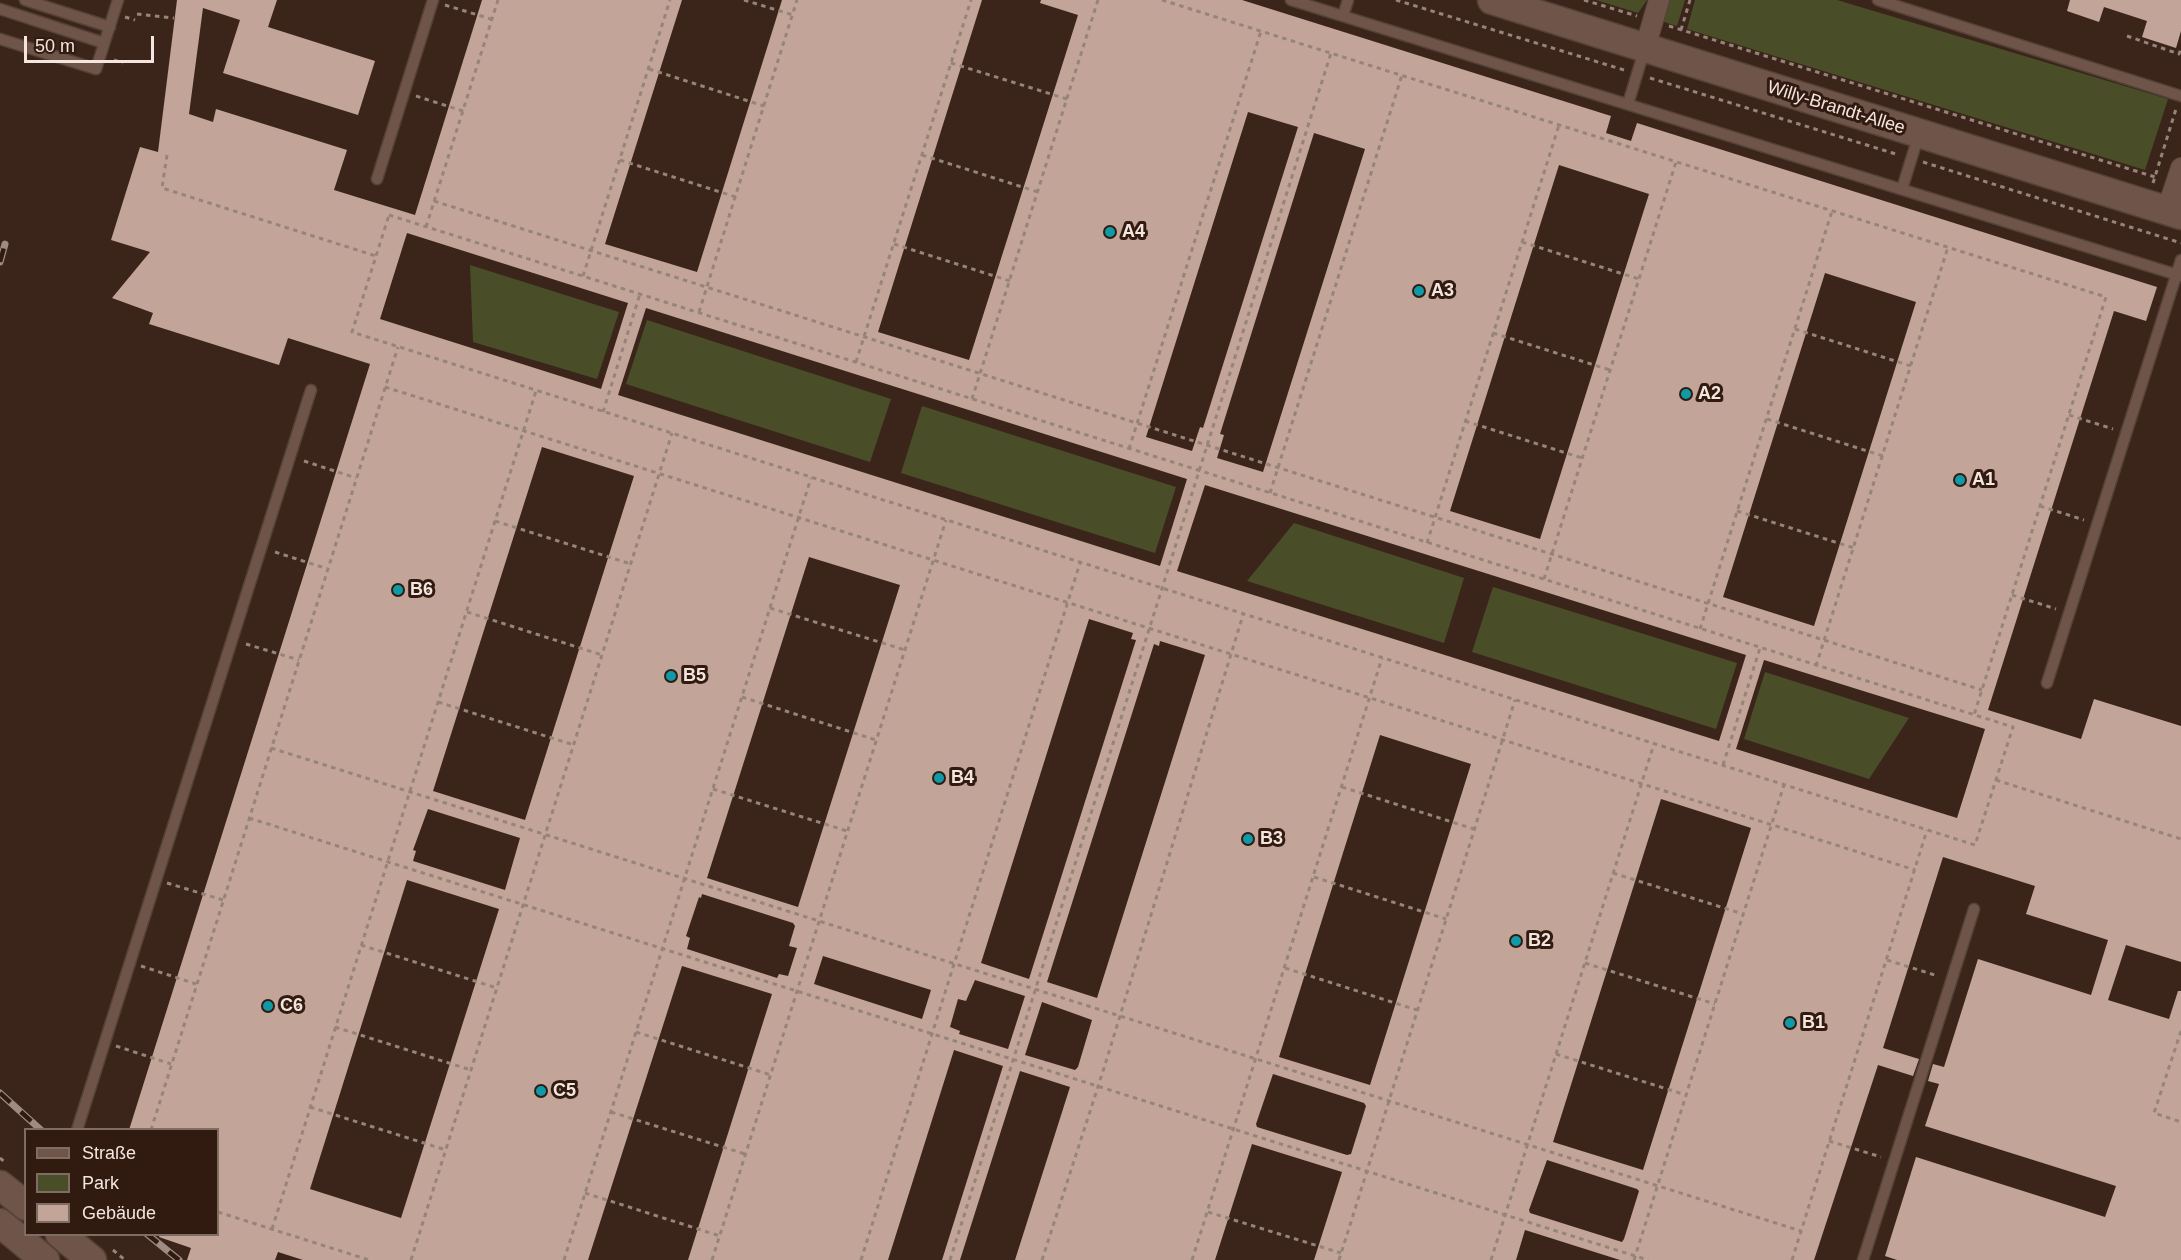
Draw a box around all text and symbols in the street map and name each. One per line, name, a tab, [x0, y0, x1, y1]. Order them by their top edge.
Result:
scale bar	[27, 24, 158, 62]
text: 50 m	[35, 36, 75, 56]
street label: Willy-Brandt-Allee	[1764, 77, 1908, 139]
place label: A4	[1122, 221, 1145, 243]
marker: A4	[1103, 225, 1117, 239]
place label: A3	[1431, 280, 1454, 302]
marker: A3	[1412, 284, 1426, 298]
place label: A2	[1698, 383, 1721, 405]
marker: A2	[1679, 387, 1693, 401]
place label: A1	[1972, 469, 1995, 491]
marker: A1	[1953, 473, 1967, 487]
place label: B6	[410, 579, 433, 601]
marker: B6	[391, 583, 405, 597]
place label: B5	[683, 665, 706, 687]
marker: B5	[664, 669, 678, 683]
place label: B4	[951, 767, 974, 789]
marker: B4	[932, 771, 946, 785]
place label: B3	[1260, 828, 1283, 850]
marker: B3	[1241, 832, 1255, 846]
place label: B2	[1528, 930, 1551, 952]
marker: B2	[1509, 934, 1523, 948]
place label: C6	[280, 995, 303, 1017]
marker: C6	[261, 999, 275, 1013]
place label: B1	[1802, 1012, 1825, 1034]
marker: B1	[1783, 1016, 1797, 1030]
place label: C5	[553, 1080, 576, 1102]
marker: C5	[534, 1084, 548, 1098]
legend	[24, 1128, 219, 1236]
text: Straße	[82, 1143, 136, 1163]
text: Park	[82, 1173, 119, 1193]
text: Gebäude	[82, 1203, 156, 1223]

